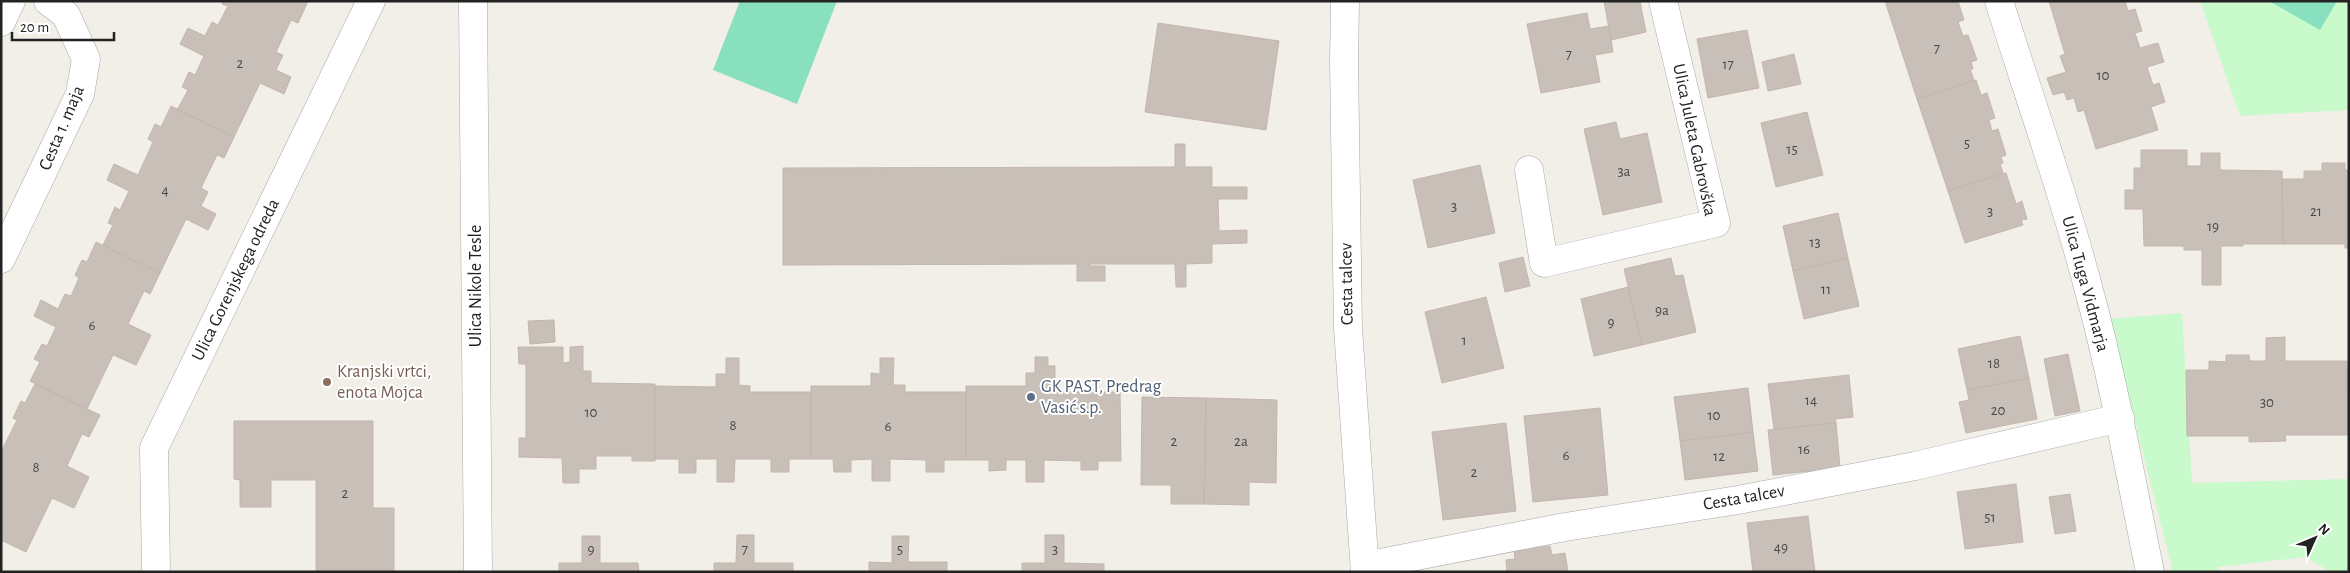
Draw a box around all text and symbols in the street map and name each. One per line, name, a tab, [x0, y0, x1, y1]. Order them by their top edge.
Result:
scale bar	[12, 10, 115, 42]
text: 20 m	[20, 20, 49, 35]
house number: 7	[1934, 41, 1940, 56]
house number: 7	[1566, 47, 1572, 62]
house number: 2	[237, 56, 244, 71]
house number: 17	[1722, 57, 1734, 72]
street label: Ulica Juleta Gabrovška	[1669, 62, 1719, 218]
house number: 10	[2096, 68, 2110, 83]
street label: Cesta 1. maja	[36, 83, 88, 173]
house number: 5	[1964, 136, 1970, 151]
house number: 15	[1786, 142, 1798, 157]
house number: 3a	[1617, 164, 1631, 179]
house number: 4	[161, 183, 169, 198]
street label: Ulica Gorenjskega odreda	[189, 196, 283, 364]
house number: 3	[1451, 199, 1457, 214]
house number: 3	[1987, 204, 1993, 219]
house number: 21	[2310, 204, 2322, 219]
street label: Ulica Tuga Vidmarja	[2058, 214, 2112, 354]
house number: 19	[2207, 219, 2219, 234]
street label: Ulica Nikole Tesle	[467, 225, 485, 347]
house number: 13	[1809, 235, 1821, 250]
street label: Cesta talcev	[1337, 242, 1357, 325]
house number: 11	[1821, 282, 1831, 297]
house number: 9a	[1655, 303, 1669, 318]
house number: 9	[1607, 315, 1615, 330]
house number: 6	[88, 318, 96, 333]
house number: 1	[1461, 333, 1467, 348]
house number: 18	[1988, 356, 2000, 371]
place label: Kranjski vrtci, enota Mojca	[337, 363, 431, 402]
marker: Kranjski vrtci, enota Mojca	[321, 376, 333, 388]
place label: GK PAST, Predrag Vasić s.p.	[1041, 378, 1162, 417]
marker: GK PAST, Predrag Vasić s.p.	[1025, 391, 1037, 403]
house number: 14	[1805, 393, 1817, 408]
house number: 30	[2260, 395, 2274, 410]
house number: 20	[1991, 403, 2005, 418]
house number: 10	[584, 405, 598, 420]
house number: 10	[1707, 408, 1721, 423]
house number: 8	[729, 418, 737, 433]
house number: 6	[884, 419, 892, 434]
house number: 2	[1171, 434, 1178, 449]
house number: 2a	[1234, 434, 1248, 449]
house number: 16	[1798, 442, 1810, 457]
house number: 6	[1562, 448, 1570, 463]
house number: 12	[1713, 449, 1725, 464]
house number: 8	[32, 460, 40, 475]
house number: 2	[1471, 465, 1478, 480]
street label: Cesta talcev	[1702, 482, 1786, 514]
house number: 2	[342, 486, 349, 501]
house number: 51	[1984, 510, 1996, 525]
north arrow	[2290, 513, 2340, 563]
text: N	[2315, 521, 2332, 538]
house number: 49	[1774, 540, 1788, 555]
house number: 9	[587, 542, 595, 557]
house number: 7	[742, 542, 748, 557]
house number: 5	[897, 542, 903, 557]
house number: 3	[1052, 542, 1058, 557]

